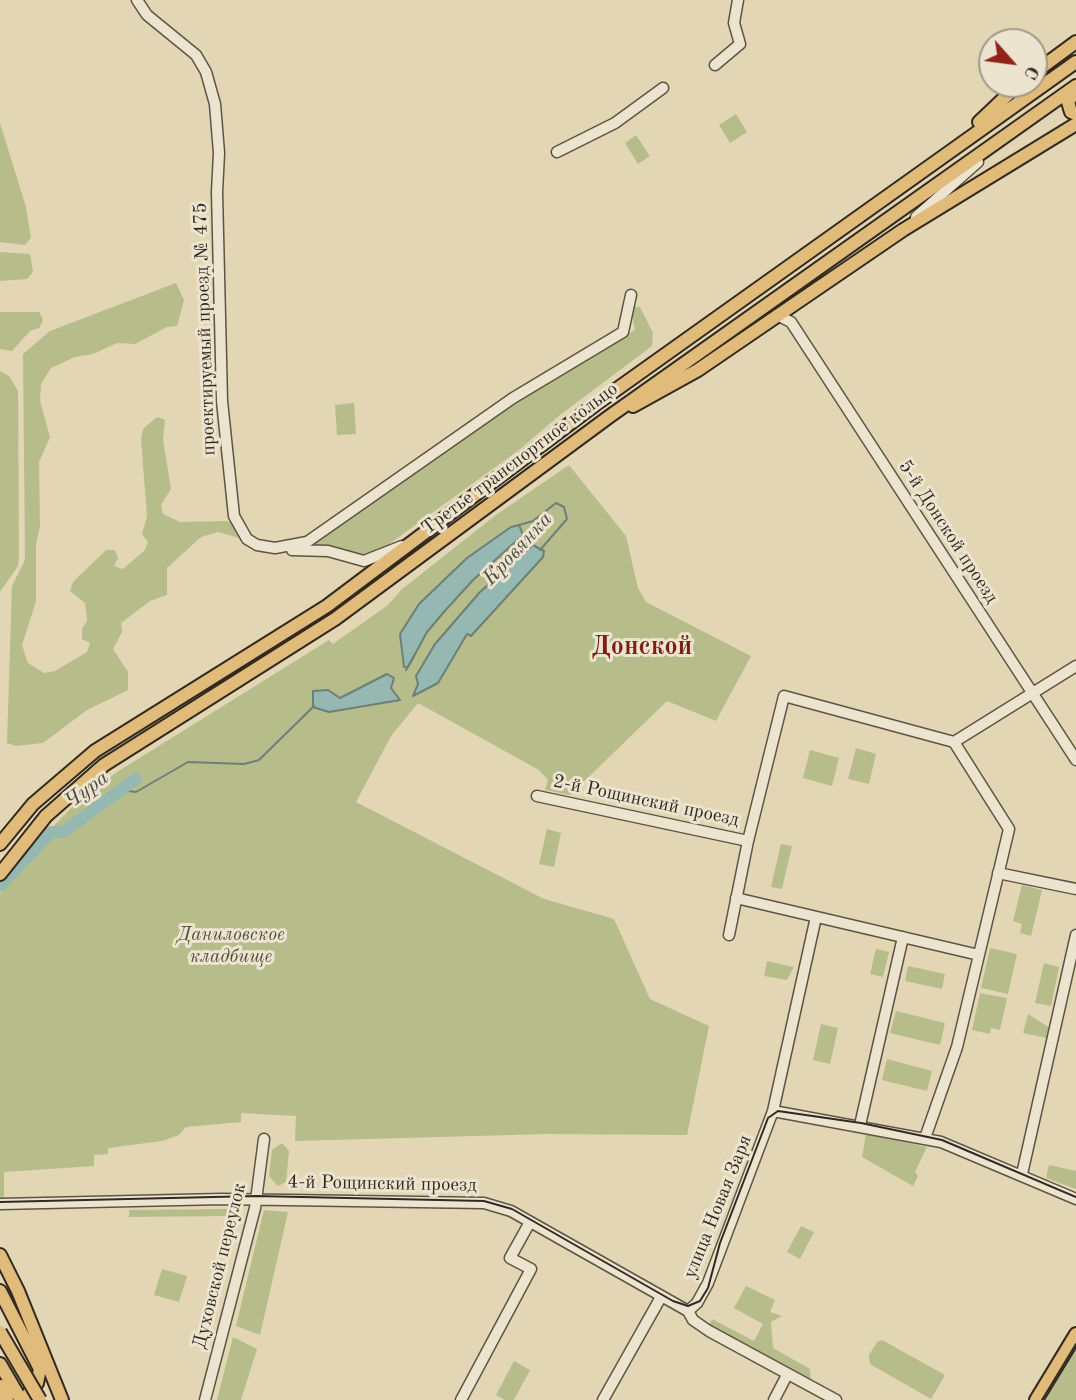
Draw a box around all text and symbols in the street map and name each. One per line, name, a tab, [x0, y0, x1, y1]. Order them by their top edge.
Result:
north arrow	[978, 28, 1048, 98]
text: С	[1019, 62, 1042, 82]
street label: проектируемый проезд № 475	[189, 202, 221, 456]
street label: Третье транспортное кольцо	[417, 378, 623, 540]
street label: 5-й Донской проезд	[893, 456, 1003, 608]
water label: Кровянка	[478, 507, 558, 591]
district label: Донской	[592, 631, 692, 663]
water label: Чура	[60, 766, 114, 814]
street label: 2-й Рощинский проезд	[551, 770, 741, 832]
park label: Даниловское кладбище	[177, 924, 285, 968]
street label: улица Новая Заря	[679, 1132, 757, 1282]
street label: 4-й Рощинский проезд	[287, 1171, 477, 1197]
street label: Духовской переулок	[188, 1181, 252, 1351]

